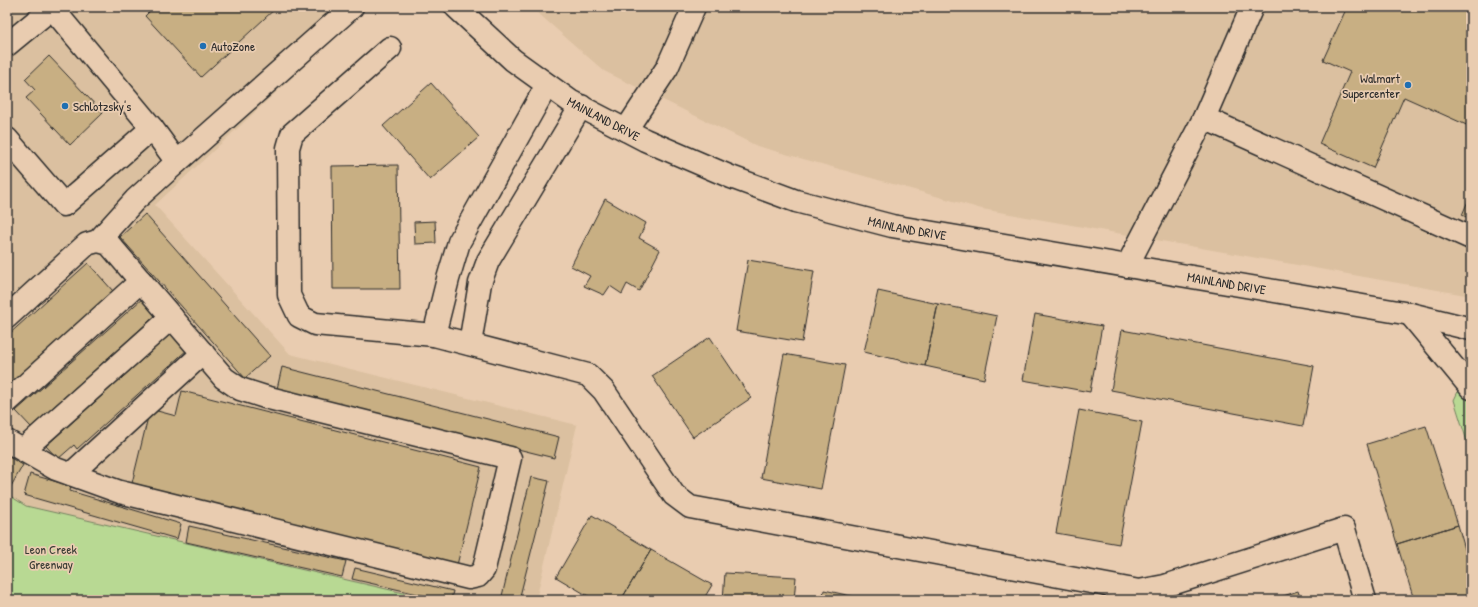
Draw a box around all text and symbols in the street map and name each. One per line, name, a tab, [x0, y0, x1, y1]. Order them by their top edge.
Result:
place label: AutoZone	[211, 37, 255, 55]
marker: AutoZone	[198, 41, 208, 51]
place label: Walmart Supercenter	[1342, 69, 1401, 102]
marker: Walmart Supercenter	[1403, 80, 1413, 90]
street label: MAINLAND DRIVE	[564, 92, 643, 145]
place label: Schlotzsky's	[73, 97, 131, 115]
marker: Schlotzsky's	[60, 101, 70, 111]
street label: MAINLAND DRIVE	[866, 211, 948, 244]
street label: MAINLAND DRIVE	[1186, 267, 1268, 298]
park label: Leon Creek Greenway	[25, 540, 78, 573]

